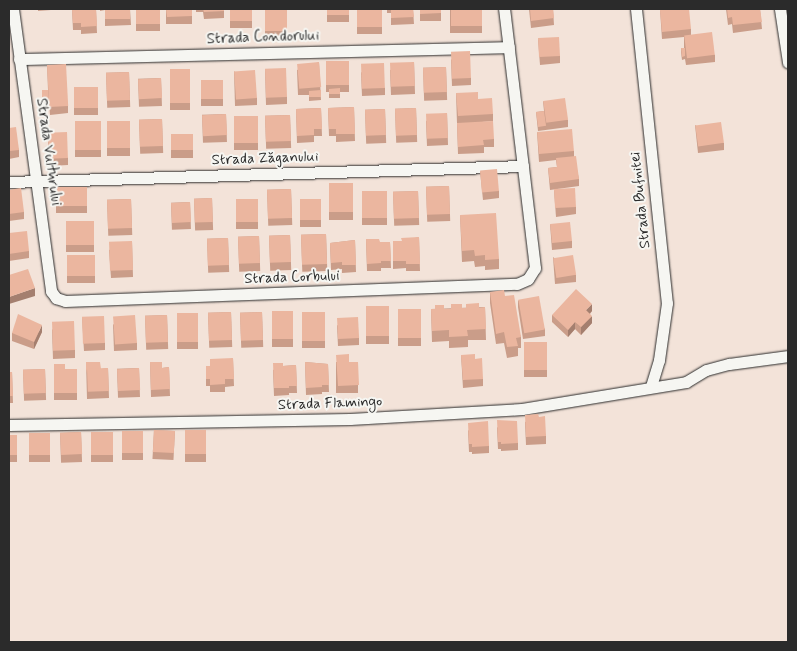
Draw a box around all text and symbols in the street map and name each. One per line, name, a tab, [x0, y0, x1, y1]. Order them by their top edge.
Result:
street label: Strada Condorului	[205, 27, 321, 49]
street label: Strada Vulturului	[32, 98, 64, 206]
street label: Strada Bufnitei	[627, 147, 655, 253]
street label: Strada Zăganului	[210, 148, 320, 170]
street label: Strada Corbului	[242, 267, 342, 289]
street label: Strada Flamingo	[277, 393, 383, 415]

